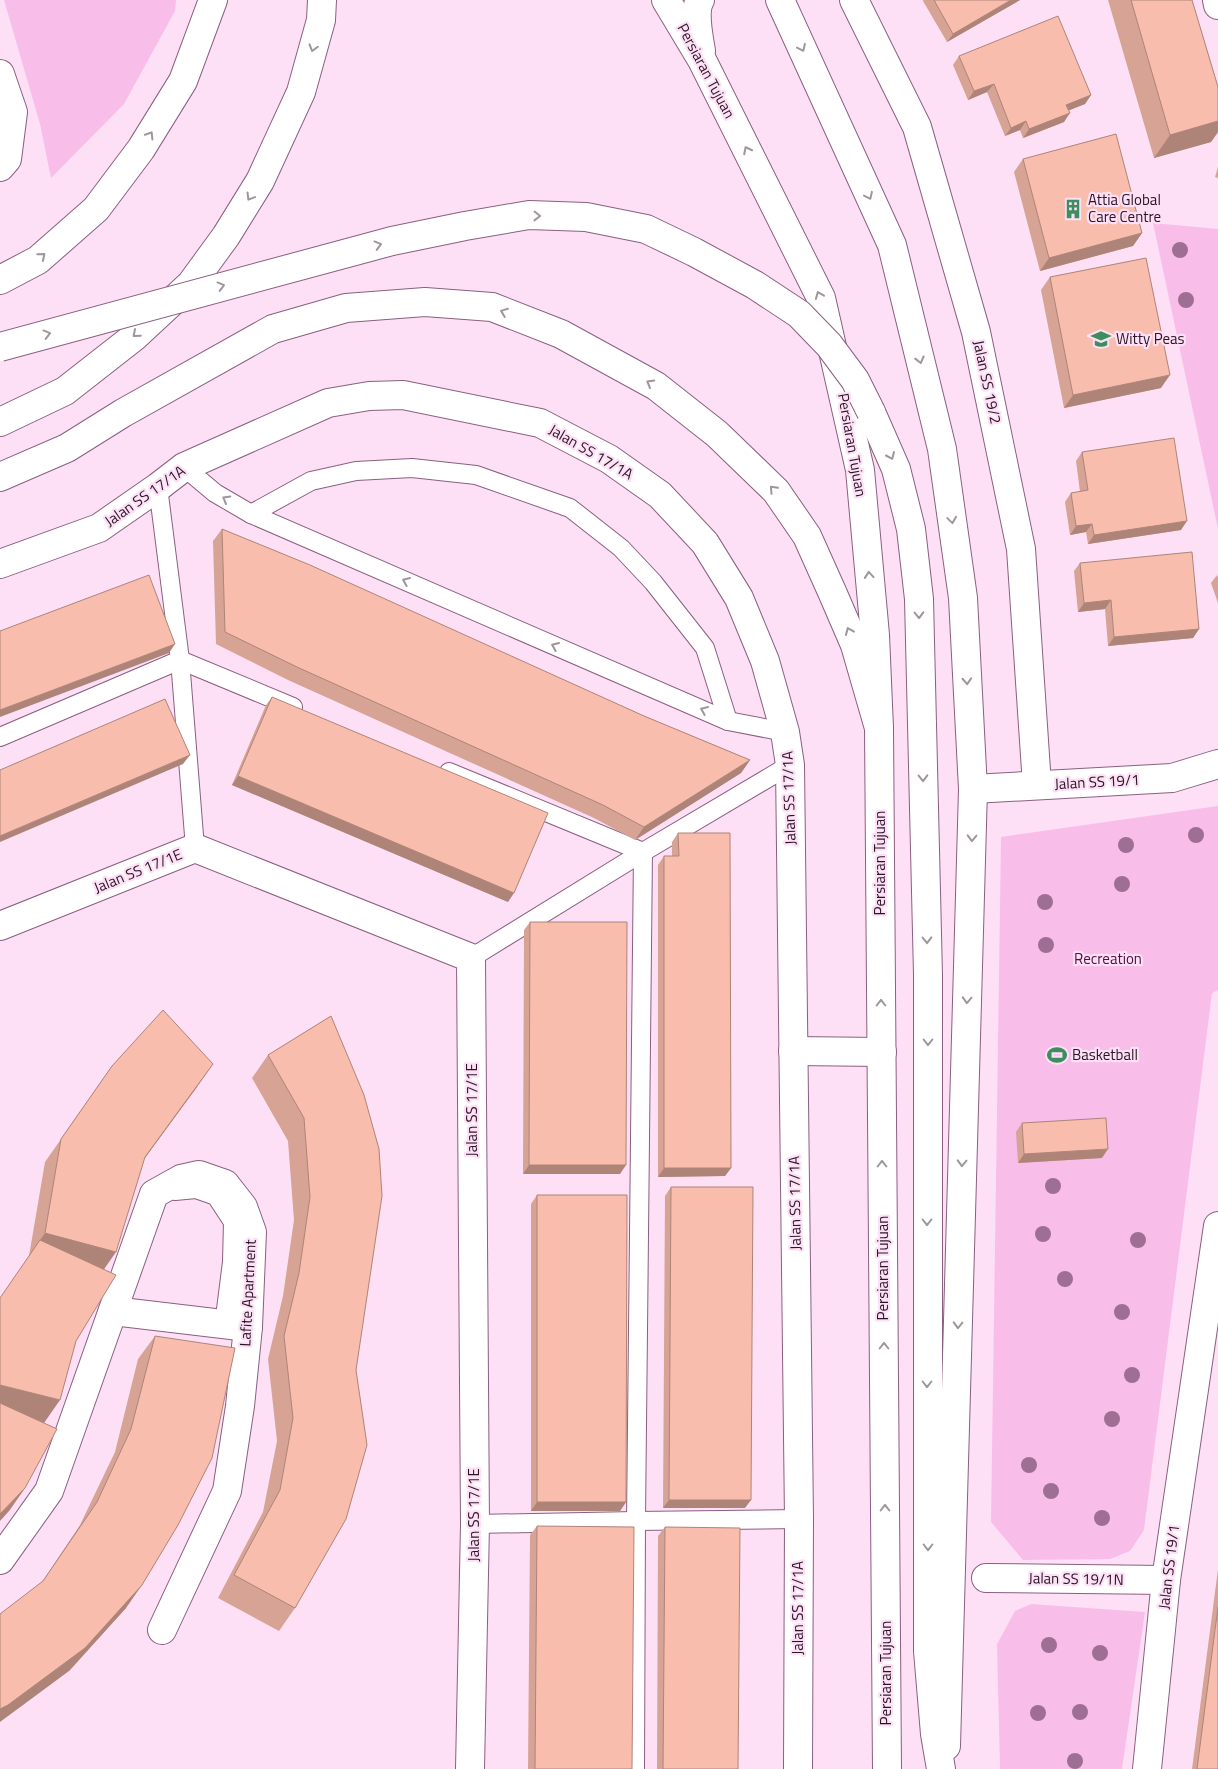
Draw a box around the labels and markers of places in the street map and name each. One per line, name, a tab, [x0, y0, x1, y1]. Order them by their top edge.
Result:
place label: Attia Global Care Centre	[1088, 188, 1161, 228]
building icon: Attia Global Care Centre	[1062, 198, 1084, 220]
place label: Witty Peas	[1116, 327, 1185, 350]
school or university icon: Witty Peas	[1090, 328, 1112, 350]
place label: Basketball	[1072, 1043, 1138, 1066]
sports icon: Basketball	[1046, 1044, 1068, 1066]

